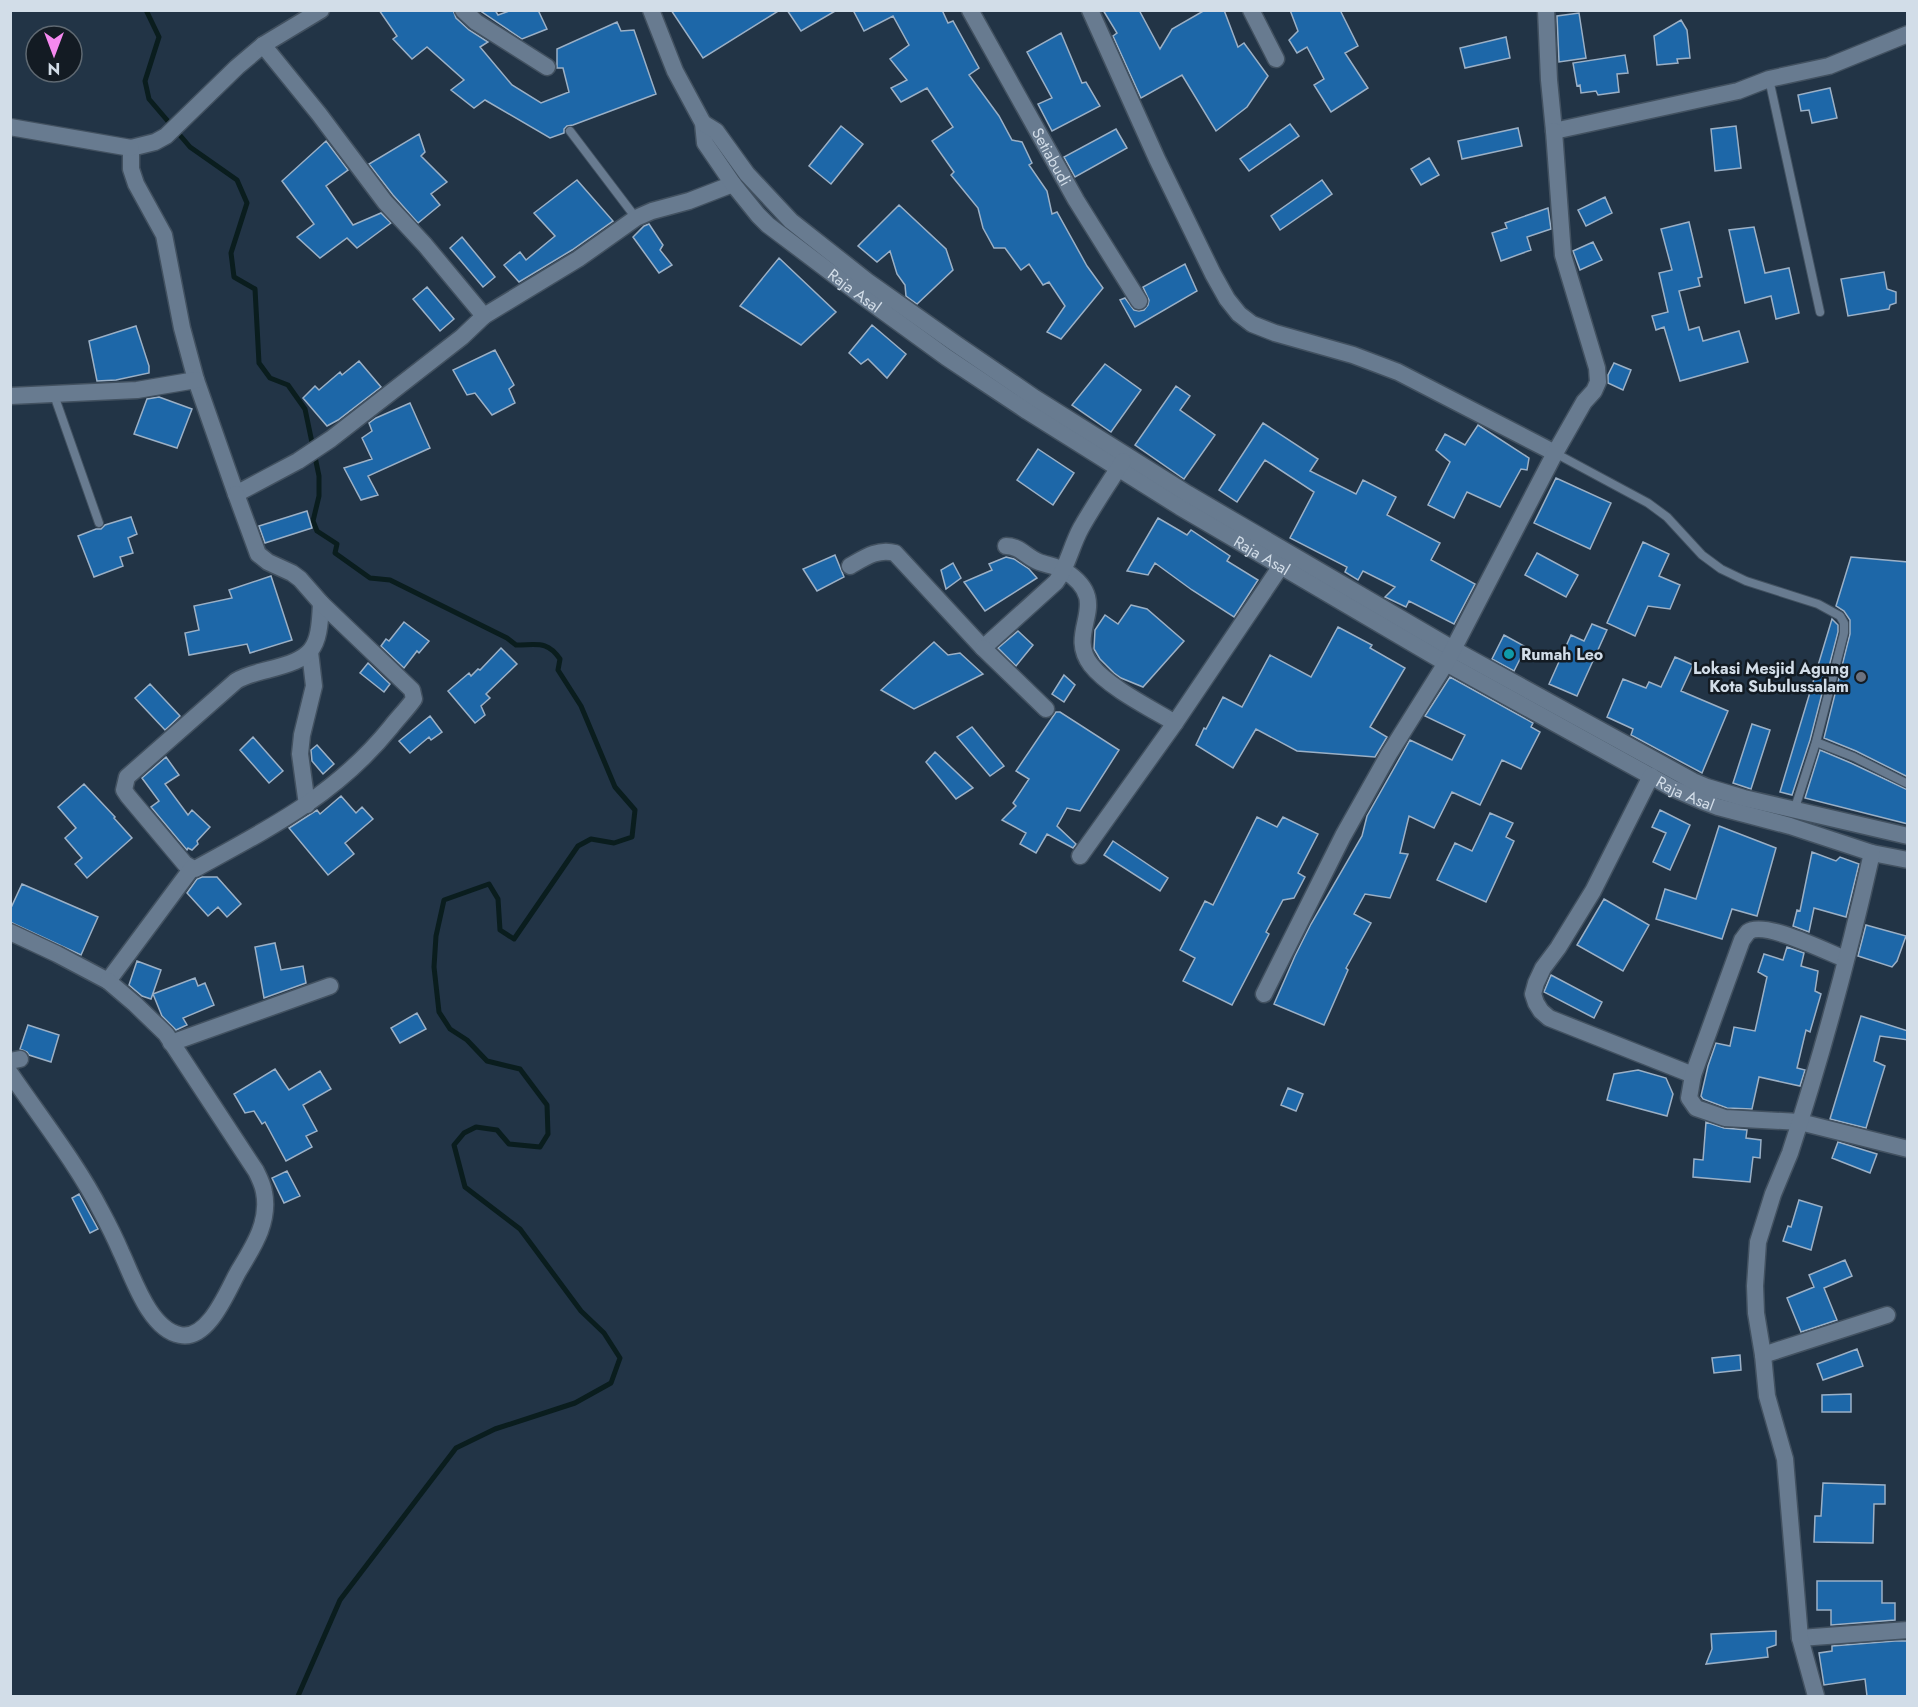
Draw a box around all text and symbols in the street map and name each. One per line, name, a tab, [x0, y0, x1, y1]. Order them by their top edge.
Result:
north arrow	[24, 24, 84, 84]
text: N	[48, 57, 60, 80]
street label: Setiabudi	[1026, 123, 1077, 190]
street label: Raja Asal	[823, 263, 886, 318]
street label: Raja Asal	[1230, 530, 1294, 581]
place label: Rumah Leo	[1521, 643, 1603, 666]
marker: Rumah Leo	[1502, 647, 1516, 661]
place label: Lokasi Mesjid Agung Kota Subulussalam	[1693, 657, 1849, 698]
marker: Lokasi Mesjid Agung Kota Subulussalam	[1854, 670, 1868, 684]
street label: Raja Asal	[1652, 770, 1718, 816]

